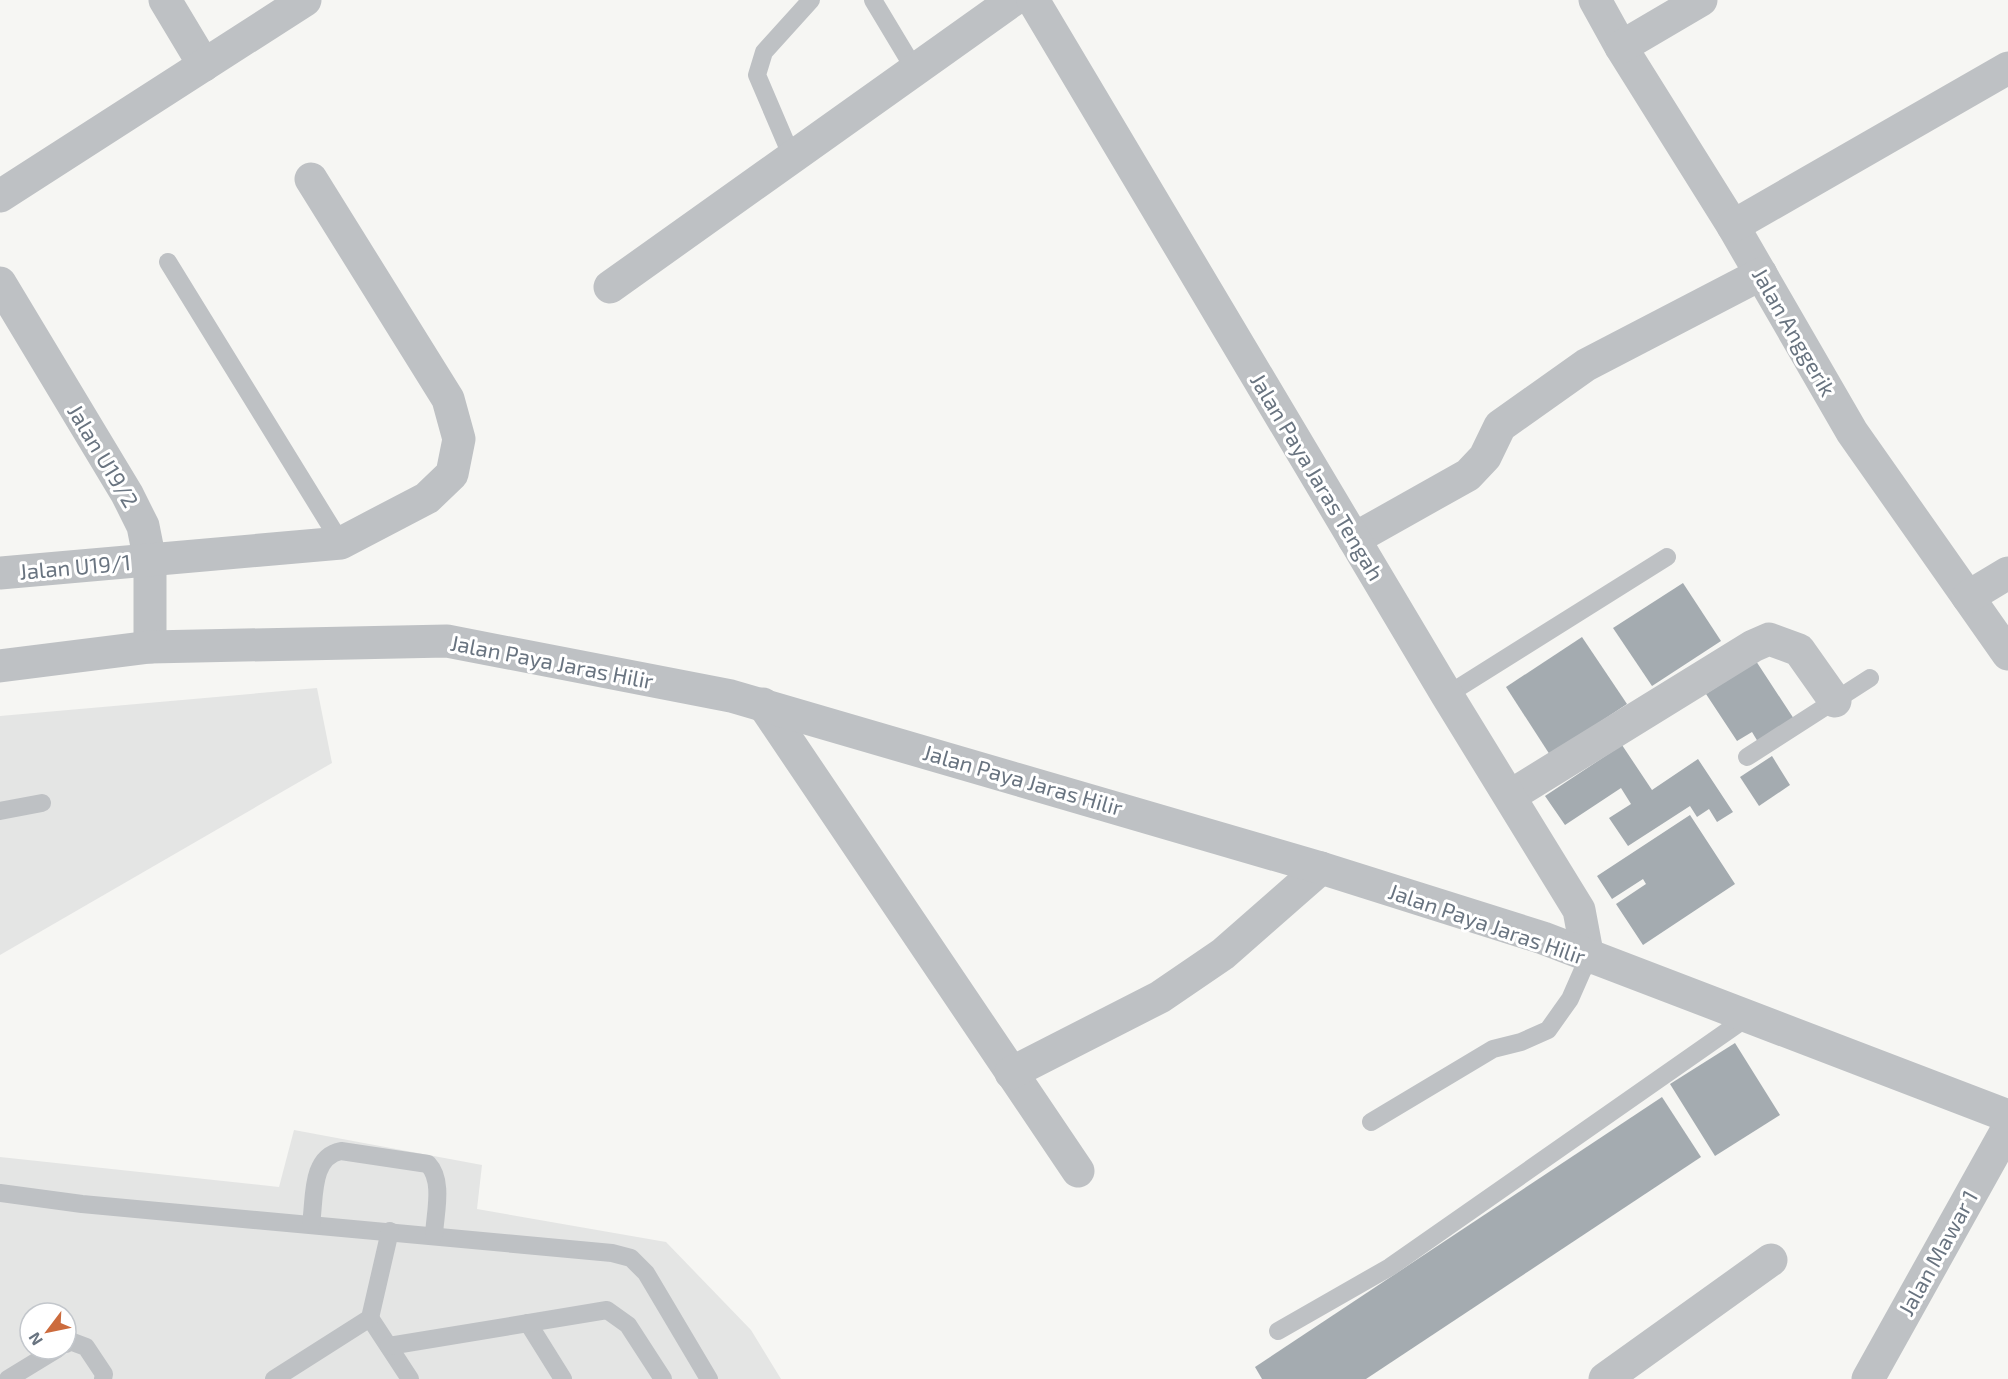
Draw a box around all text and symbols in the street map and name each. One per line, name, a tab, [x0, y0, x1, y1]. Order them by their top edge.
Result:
street label: Jalan Anggerik	[1748, 263, 1842, 400]
street label: Jalan Paya Jaras Tengah	[1246, 368, 1390, 585]
street label: Jalan U19/2	[63, 399, 145, 512]
street label: Jalan U19/1	[18, 548, 132, 584]
street label: Jalan Paya Jaras Hilir	[448, 629, 656, 694]
street label: Jalan Paya Jaras Hilir	[920, 738, 1126, 820]
street label: Jalan Paya Jaras Hilir	[1386, 877, 1589, 969]
street label: Jalan Mawar 1	[1892, 1185, 1982, 1320]
north arrow	[18, 1301, 78, 1361]
text: N	[24, 1329, 46, 1349]

